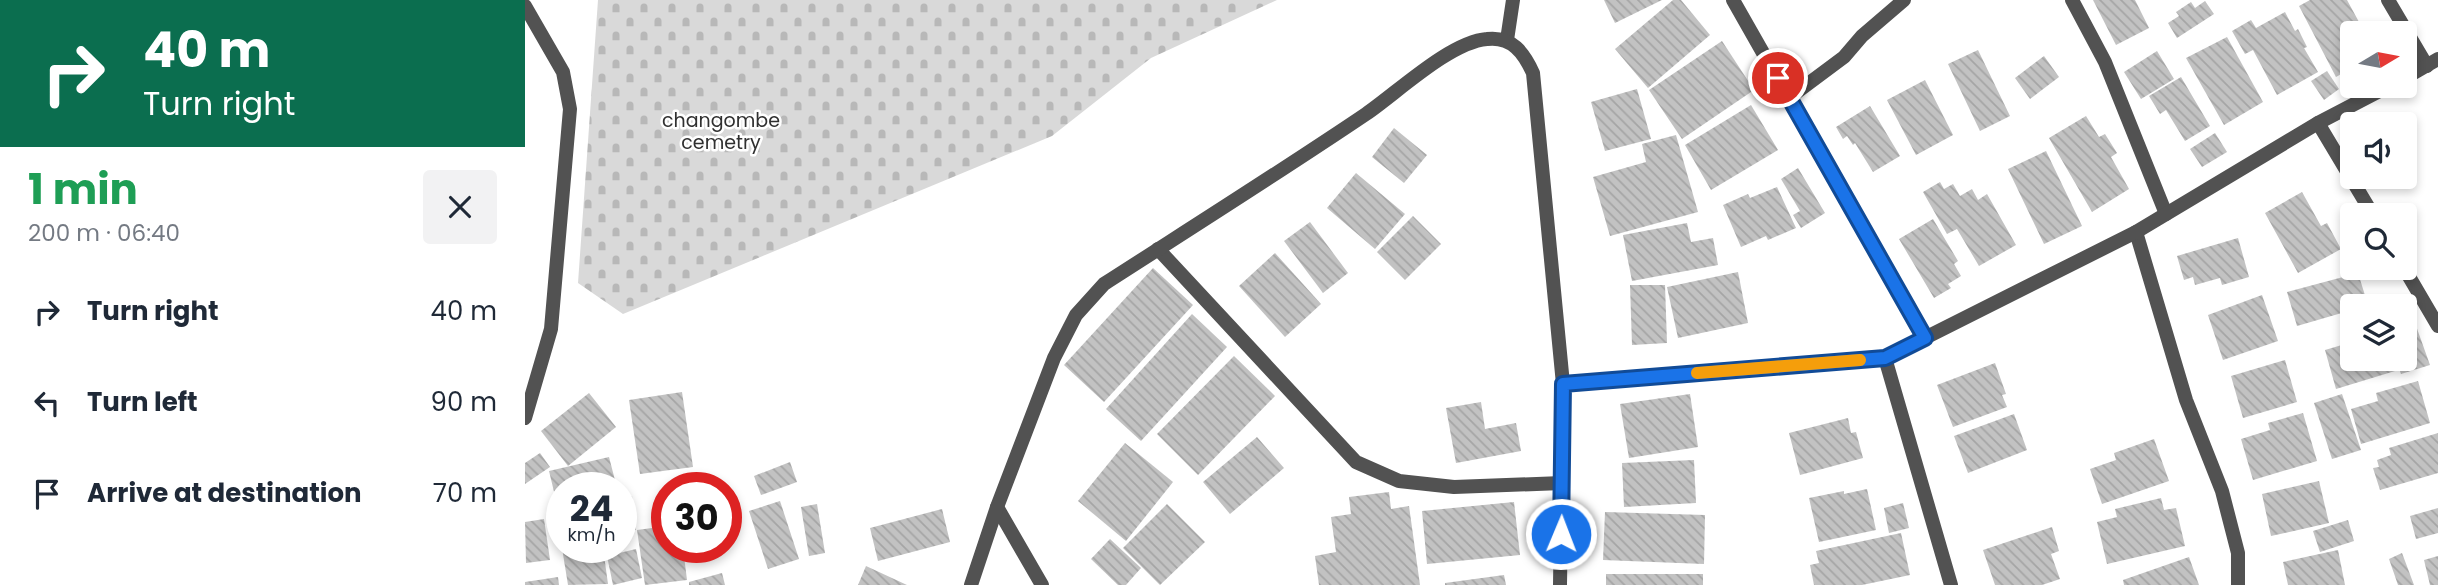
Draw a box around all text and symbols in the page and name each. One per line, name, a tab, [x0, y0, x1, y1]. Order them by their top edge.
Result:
text: 40 m	[143, 16, 270, 84]
north arrow	[2340, 21, 2417, 98]
map controls	[2340, 21, 2417, 371]
icon: right	[28, 28, 119, 119]
pin	[1748, 48, 1808, 108]
icon: arrive	[1759, 59, 1797, 97]
text: Turn right	[143, 81, 295, 126]
park label: changombe cemetry	[662, 107, 780, 156]
button: sound	[2340, 112, 2417, 189]
text: 1 min	[28, 160, 138, 219]
button: close	[423, 170, 497, 244]
button: search	[2340, 203, 2417, 280]
text: 200 m · 06:40	[28, 217, 180, 249]
icon: right	[28, 293, 66, 331]
text: Turn right	[87, 293, 219, 329]
text: 40 m	[431, 293, 497, 329]
button: layers	[2340, 294, 2417, 371]
icon: left	[28, 384, 66, 422]
text: Turn left	[87, 384, 198, 420]
text: 90 m	[431, 384, 497, 420]
speed limit sign: 30	[651, 472, 742, 563]
icon: arrive	[28, 475, 66, 513]
text: Arrive at destination	[87, 475, 362, 511]
text: 70 m	[433, 475, 497, 511]
text: 24	[570, 484, 613, 533]
position arrow	[1524, 497, 1598, 571]
text: km/h	[568, 522, 615, 547]

